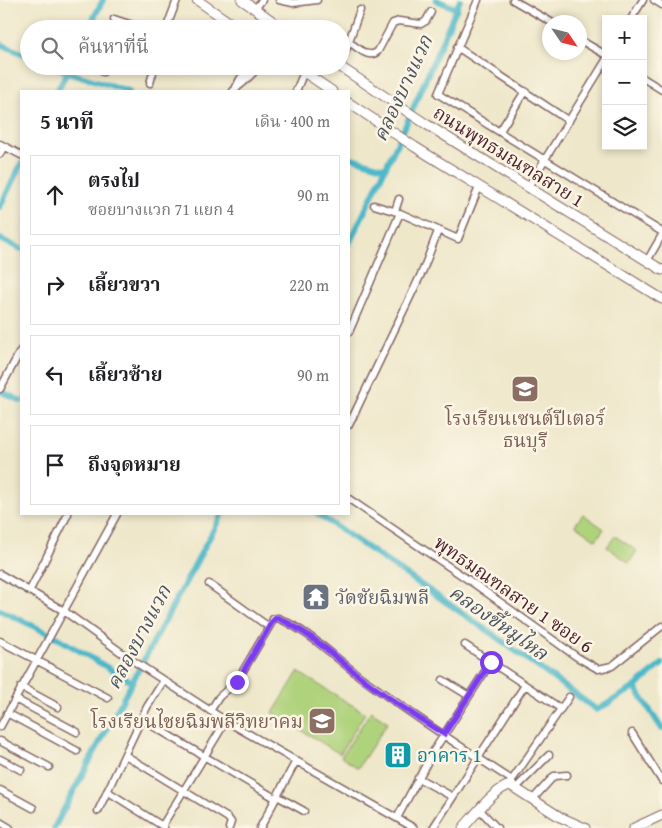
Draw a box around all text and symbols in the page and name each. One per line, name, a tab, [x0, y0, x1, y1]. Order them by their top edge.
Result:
north arrow	[542, 15, 587, 60]
map controls	[602, 15, 647, 150]
button: +	[602, 15, 647, 60]
search box	[20, 20, 350, 75]
water label: คลองบางแวก	[365, 29, 440, 146]
text: ค้นหาที่นี่	[78, 32, 149, 60]
icon: search	[38, 34, 66, 62]
button: −	[602, 60, 647, 105]
street label: ถนนพุทธมณฑลสาย 1	[428, 98, 590, 214]
button: layers	[602, 105, 647, 150]
text: 5 นาที	[40, 106, 94, 137]
text: เดิน · 400 m	[254, 109, 330, 133]
text: ตรงไป	[88, 166, 140, 194]
icon: ahead	[41, 181, 69, 209]
text: 90 m	[297, 183, 329, 207]
text: ซอยบางแวก 71 แยก 4	[88, 197, 234, 221]
text: เลี้ยวขวา	[88, 270, 160, 298]
icon: right	[41, 271, 69, 299]
text: 220 m	[289, 273, 329, 297]
text: เลี้ยวซ้าย	[88, 360, 162, 388]
icon: left	[41, 361, 69, 389]
text: 90 m	[297, 363, 329, 387]
school or university icon: โรงเรียนเซนต์ปีเตอร์ ธนบุรี	[510, 374, 540, 404]
place label: โรงเรียนเซนต์ปีเตอร์ ธนบุรี	[444, 404, 606, 454]
text: ถึงจุดหมาย	[88, 450, 181, 478]
icon: arrive	[41, 451, 69, 479]
street label: พุทธมณฑลสาย 1 ซอย 6	[429, 529, 599, 659]
water label: คลองขี้หมูไหล	[444, 577, 555, 667]
water label: คลองบางแวก	[98, 579, 178, 694]
temple icon: วัดชัยฉิมพลี	[301, 582, 331, 612]
place label: วัดชัยฉิมพลี	[335, 583, 429, 611]
route start	[480, 651, 503, 674]
route end	[226, 671, 249, 694]
school or university icon: โรงเรียนไชยฉิมพลีวิทยาคม	[307, 706, 337, 736]
place label: โรงเรียนไชยฉิมพลีวิทยาคม	[90, 707, 303, 735]
building icon: อาคาร 1	[383, 740, 413, 770]
place label: อาคาร 1	[417, 741, 482, 769]

